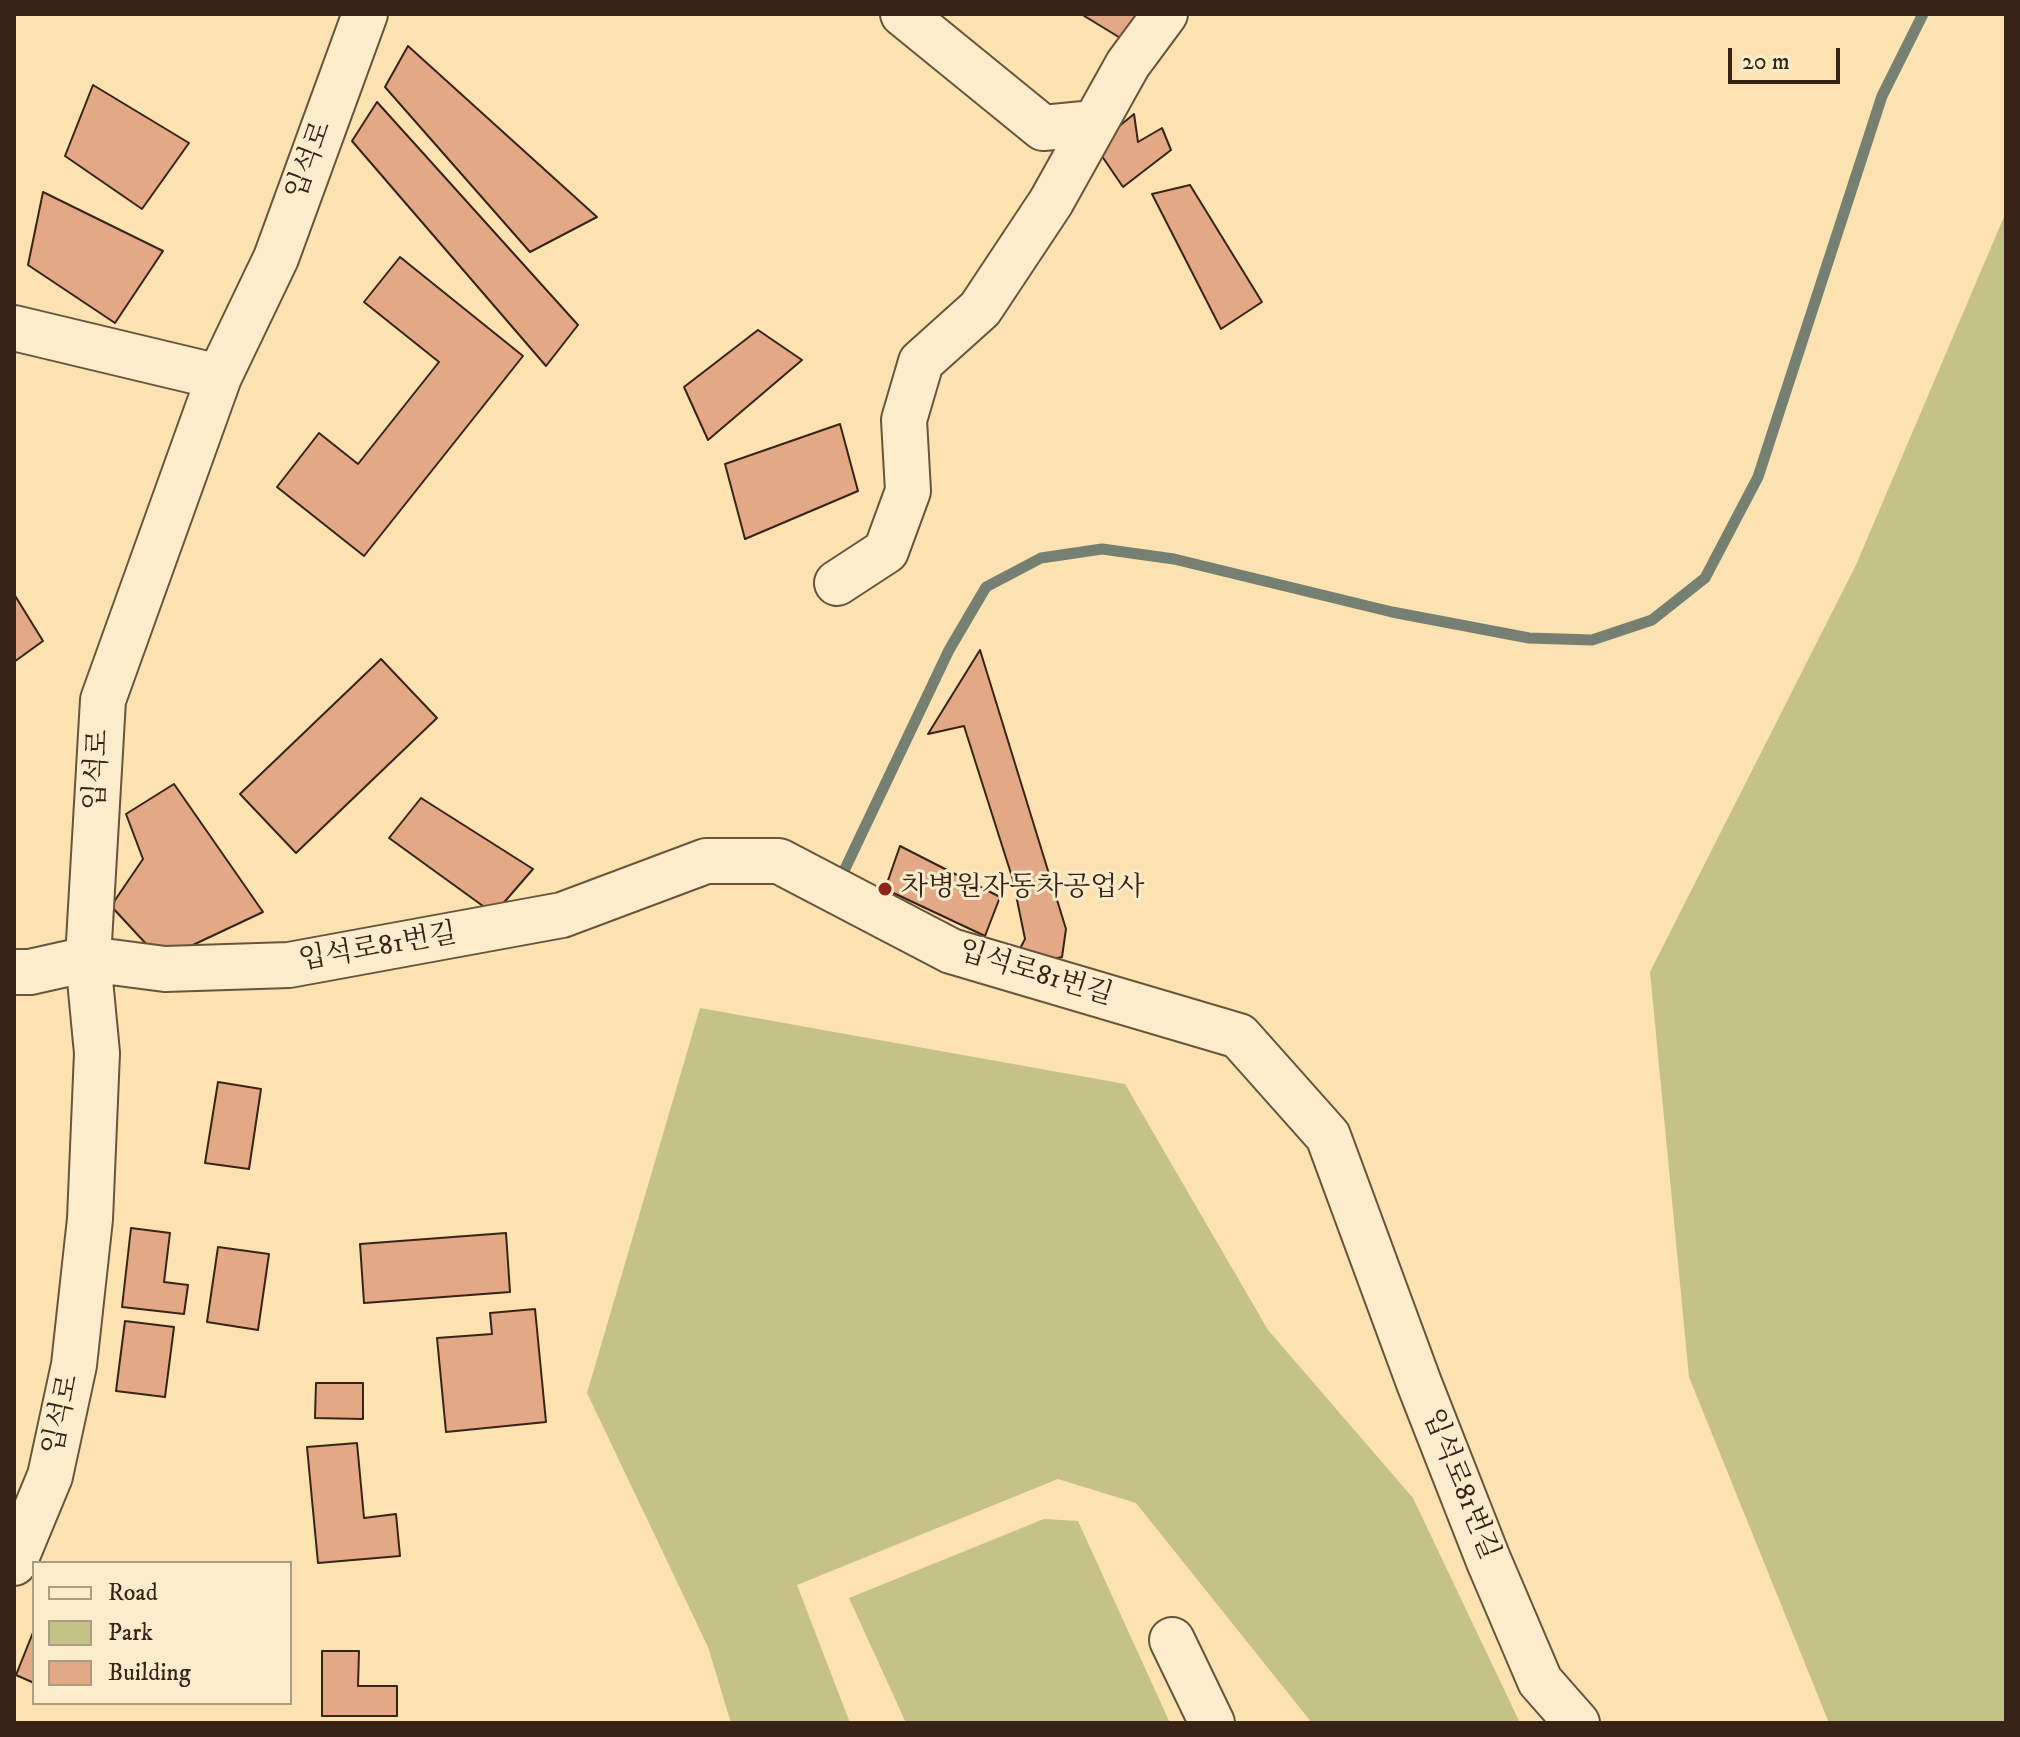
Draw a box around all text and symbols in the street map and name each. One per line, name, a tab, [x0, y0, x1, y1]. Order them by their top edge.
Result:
scale bar	[1732, 32, 1844, 82]
text: 20 m	[1742, 47, 1790, 77]
street label: 입석로	[281, 117, 341, 205]
street label: 입석로	[80, 729, 118, 811]
place label: 차병원자동차공업사	[901, 872, 1144, 906]
marker: 차병원자동차공업사	[876, 880, 894, 898]
street label: 입석로81번길	[297, 919, 459, 979]
street label: 입석로81번길	[954, 936, 1116, 1014]
street label: 입석로	[38, 1372, 88, 1458]
street label: 입석로81번길	[1414, 1405, 1504, 1565]
legend	[32, 1561, 292, 1705]
text: Road	[108, 1578, 158, 1608]
text: Park	[108, 1618, 153, 1648]
text: Building	[108, 1658, 191, 1688]

